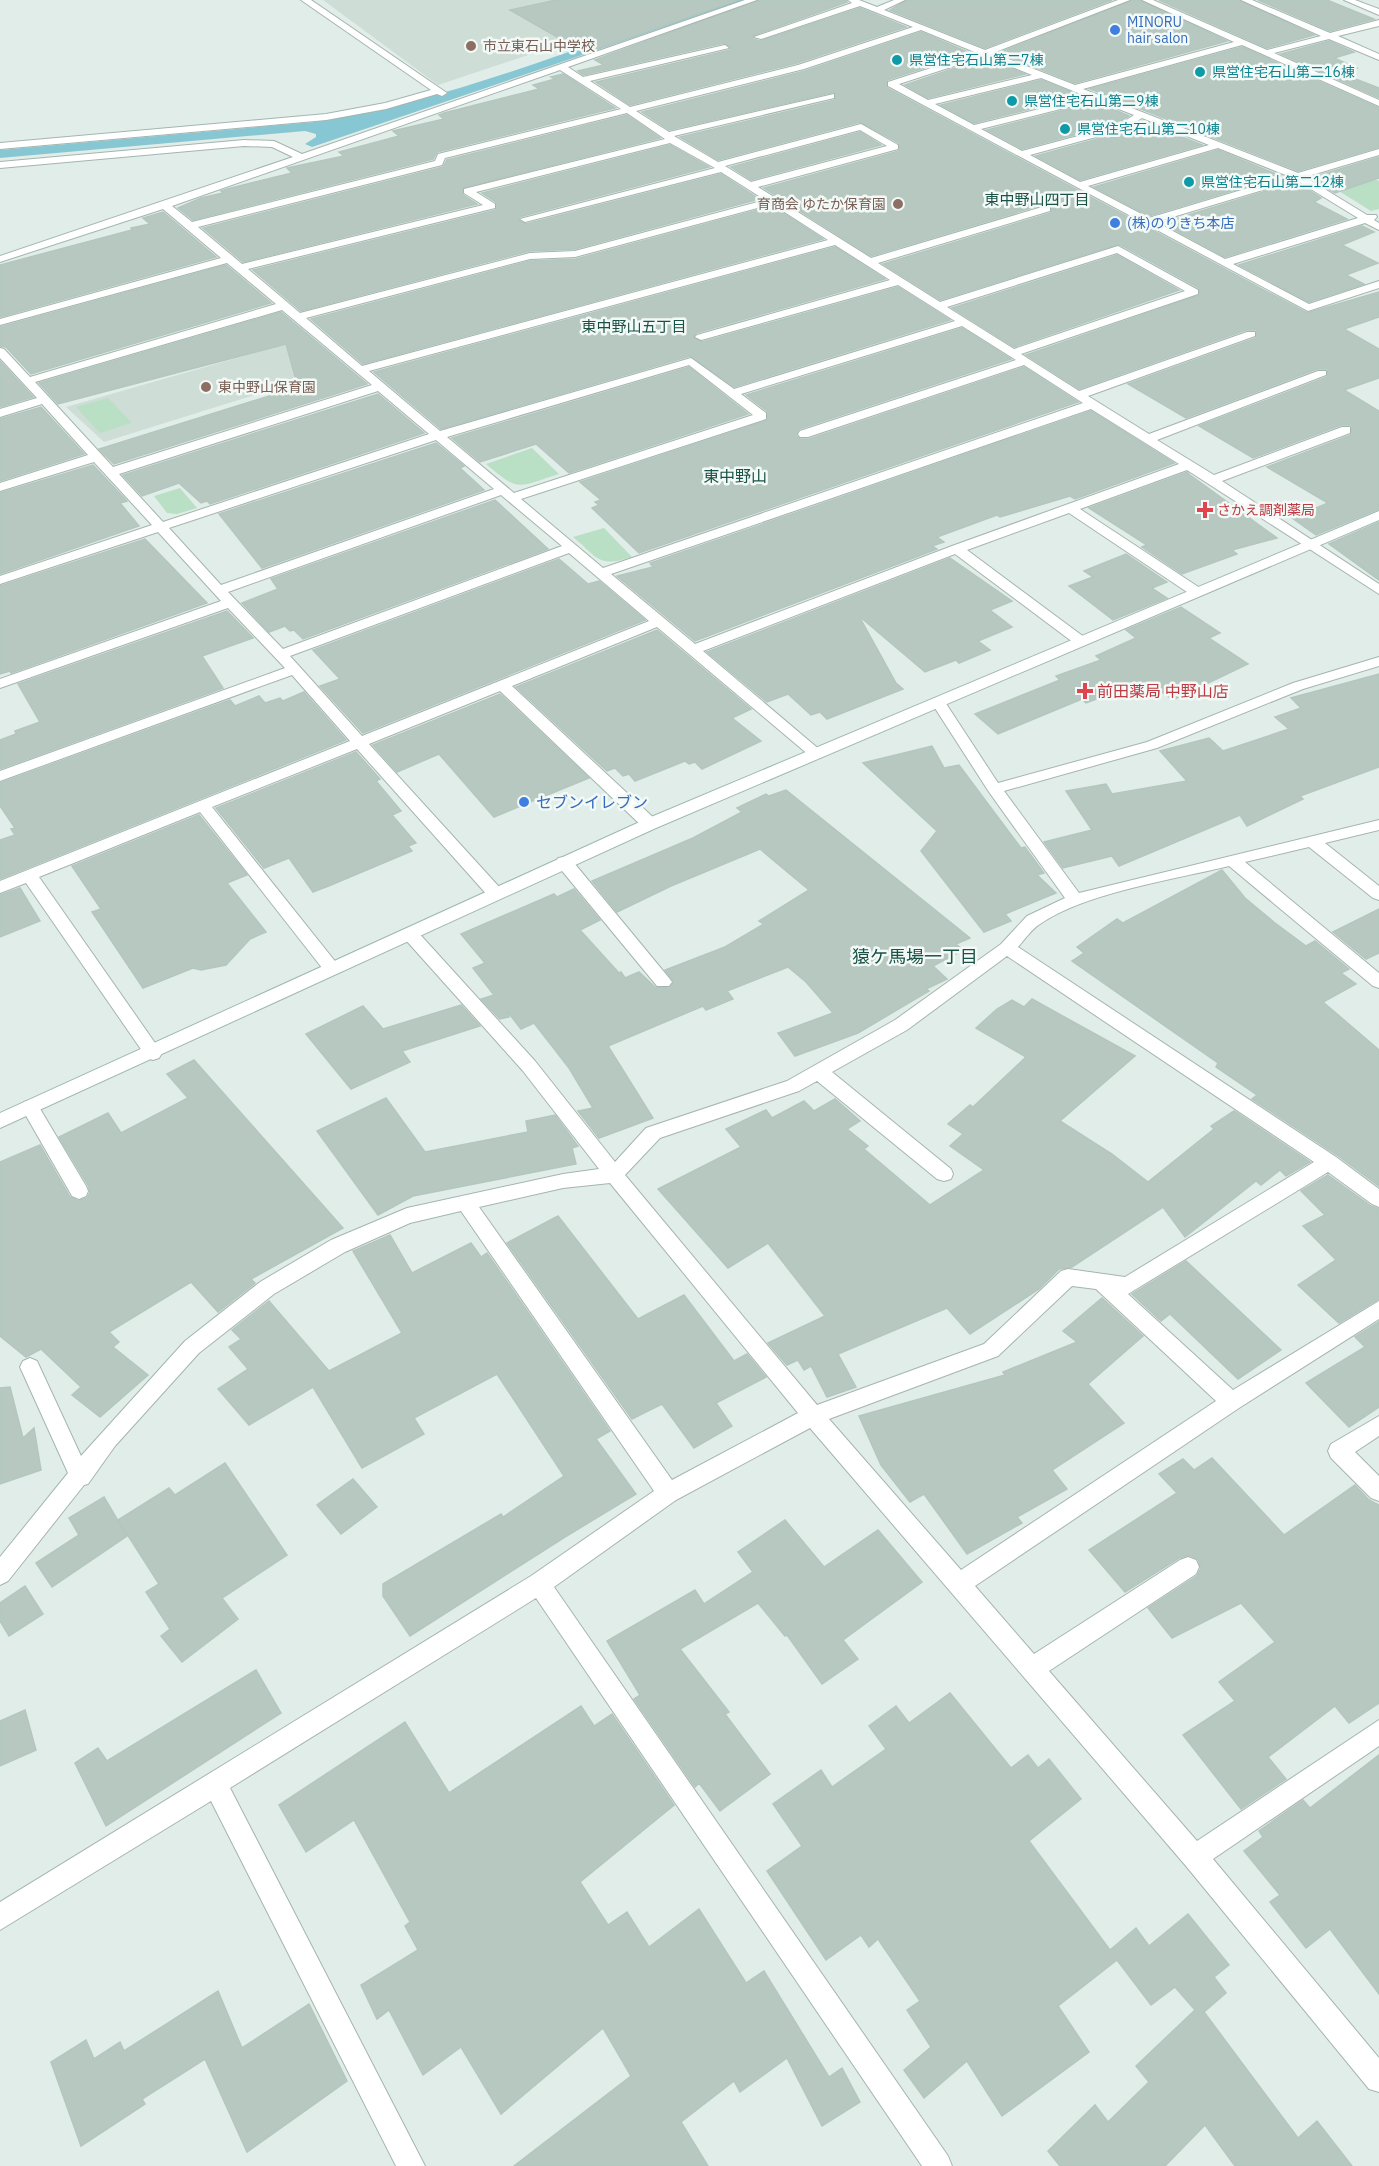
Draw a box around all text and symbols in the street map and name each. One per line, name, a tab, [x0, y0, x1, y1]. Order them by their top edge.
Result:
place label: MINORU hair salon	[1127, 13, 1188, 47]
marker: MINORU hair salon	[1108, 23, 1122, 37]
place label: 市立東石山中学校	[483, 37, 595, 55]
marker: 市立東石山中学校	[464, 39, 478, 53]
place label: 県営住宅石山第二7棟	[909, 51, 1043, 69]
marker: 県営住宅石山第二7棟	[890, 53, 904, 67]
place label: 県営住宅石山第二16棟	[1212, 63, 1355, 81]
marker: 県営住宅石山第二16棟	[1193, 65, 1207, 79]
place label: 県営住宅石山第二9棟	[1024, 92, 1158, 110]
marker: 県営住宅石山第二9棟	[1005, 94, 1019, 108]
place label: 県営住宅石山第二10棟	[1077, 120, 1220, 138]
marker: 県営住宅石山第二10棟	[1058, 122, 1072, 136]
place label: 県営住宅石山第二12棟	[1201, 173, 1344, 191]
marker: 県営住宅石山第二12棟	[1182, 175, 1196, 189]
district label: 東中野山四丁目	[984, 190, 1090, 209]
place label: 育商会 ゆたか保育園	[757, 195, 886, 213]
marker: 育商会 ゆたか保育園	[891, 197, 905, 211]
place label: (株)のりきち本店	[1127, 214, 1234, 232]
marker: (株)のりきち本店	[1108, 216, 1122, 230]
district label: 東中野山五丁目	[581, 317, 687, 336]
place label: 東中野山保育園	[218, 378, 316, 396]
marker: 東中野山保育園	[199, 380, 213, 394]
district label: 東中野山	[703, 466, 767, 486]
place label: さかえ調剤薬局	[1217, 501, 1315, 519]
marker: さかえ調剤薬局	[1198, 503, 1212, 517]
place label: 前田薬局 中野山店	[1097, 681, 1229, 701]
marker: 前田薬局 中野山店	[1078, 684, 1092, 698]
place label: セブンイレブン	[536, 792, 648, 812]
marker: セブンイレブン	[517, 795, 531, 809]
district label: 猿ケ馬場一丁目	[852, 945, 978, 968]

